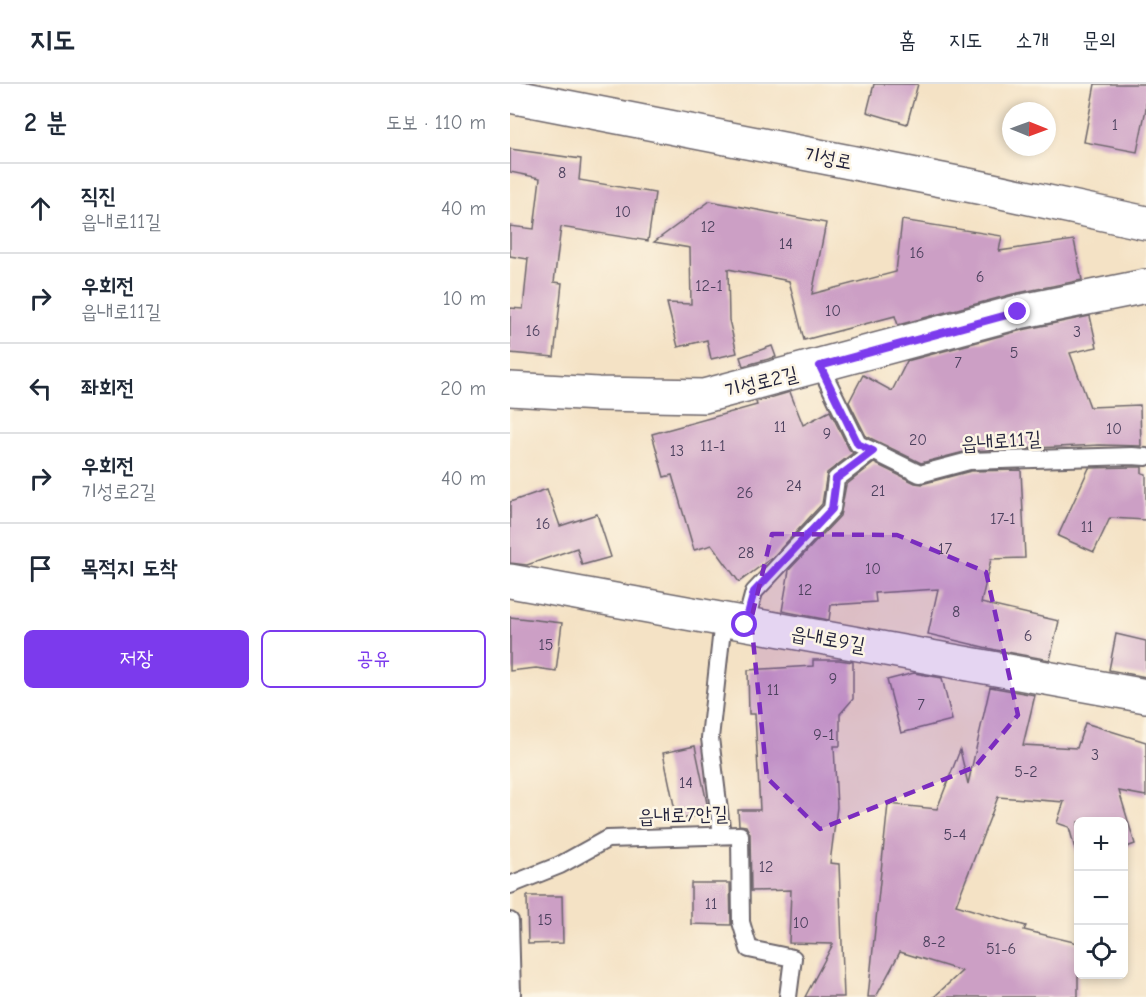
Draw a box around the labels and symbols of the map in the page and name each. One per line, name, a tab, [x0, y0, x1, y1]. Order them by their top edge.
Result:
north arrow	[1002, 102, 1056, 156]
house number: 1	[1112, 116, 1118, 134]
street label: 기성로	[802, 142, 854, 174]
house number: 8	[558, 164, 566, 182]
house number: 10	[615, 203, 631, 221]
house number: 12	[701, 218, 715, 236]
house number: 14	[779, 235, 793, 253]
house number: 16	[909, 244, 925, 262]
house number: 6	[976, 268, 984, 286]
house number: 12-1	[695, 277, 723, 295]
route end	[1004, 298, 1030, 324]
house number: 10	[825, 302, 841, 320]
house number: 16	[525, 322, 541, 340]
house number: 3	[1073, 323, 1081, 341]
house number: 5	[1010, 344, 1018, 362]
house number: 7	[954, 354, 962, 372]
street label: 기성로2길	[722, 362, 800, 402]
house number: 11	[774, 418, 786, 436]
house number: 10	[1106, 420, 1122, 438]
house number: 9	[823, 425, 831, 443]
street label: 읍내로11길	[960, 427, 1042, 455]
house number: 20	[909, 431, 927, 449]
house number: 11-1	[700, 437, 726, 455]
house number: 13	[670, 442, 684, 460]
house number: 24	[786, 477, 802, 495]
house number: 21	[871, 482, 885, 500]
house number: 26	[736, 484, 754, 502]
house number: 17-1	[990, 510, 1016, 528]
house number: 16	[535, 515, 551, 533]
house number: 11	[1081, 518, 1093, 536]
house number: 17	[938, 540, 952, 558]
house number: 28	[738, 544, 754, 562]
house number: 10	[865, 560, 881, 578]
house number: 12	[798, 581, 812, 599]
house number: 8	[952, 603, 960, 621]
route start	[731, 611, 757, 637]
street label: 읍내로9길	[789, 621, 867, 657]
house number: 6	[1024, 627, 1032, 645]
house number: 15	[538, 636, 554, 654]
house number: 9	[829, 670, 837, 688]
house number: 11	[767, 681, 779, 699]
house number: 7	[917, 696, 925, 714]
house number: 9-1	[813, 726, 835, 744]
house number: 3	[1091, 746, 1099, 764]
house number: 5-2	[1014, 763, 1038, 781]
house number: 14	[679, 774, 693, 792]
street label: 읍내로7안길	[638, 802, 728, 828]
house number: 5-4	[944, 826, 966, 844]
house number: 12	[759, 858, 773, 876]
house number: 11	[705, 895, 717, 913]
house number: 15	[537, 911, 553, 929]
house number: 10	[793, 914, 809, 932]
house number: 8-2	[922, 933, 946, 951]
house number: 51-6	[986, 940, 1016, 958]

